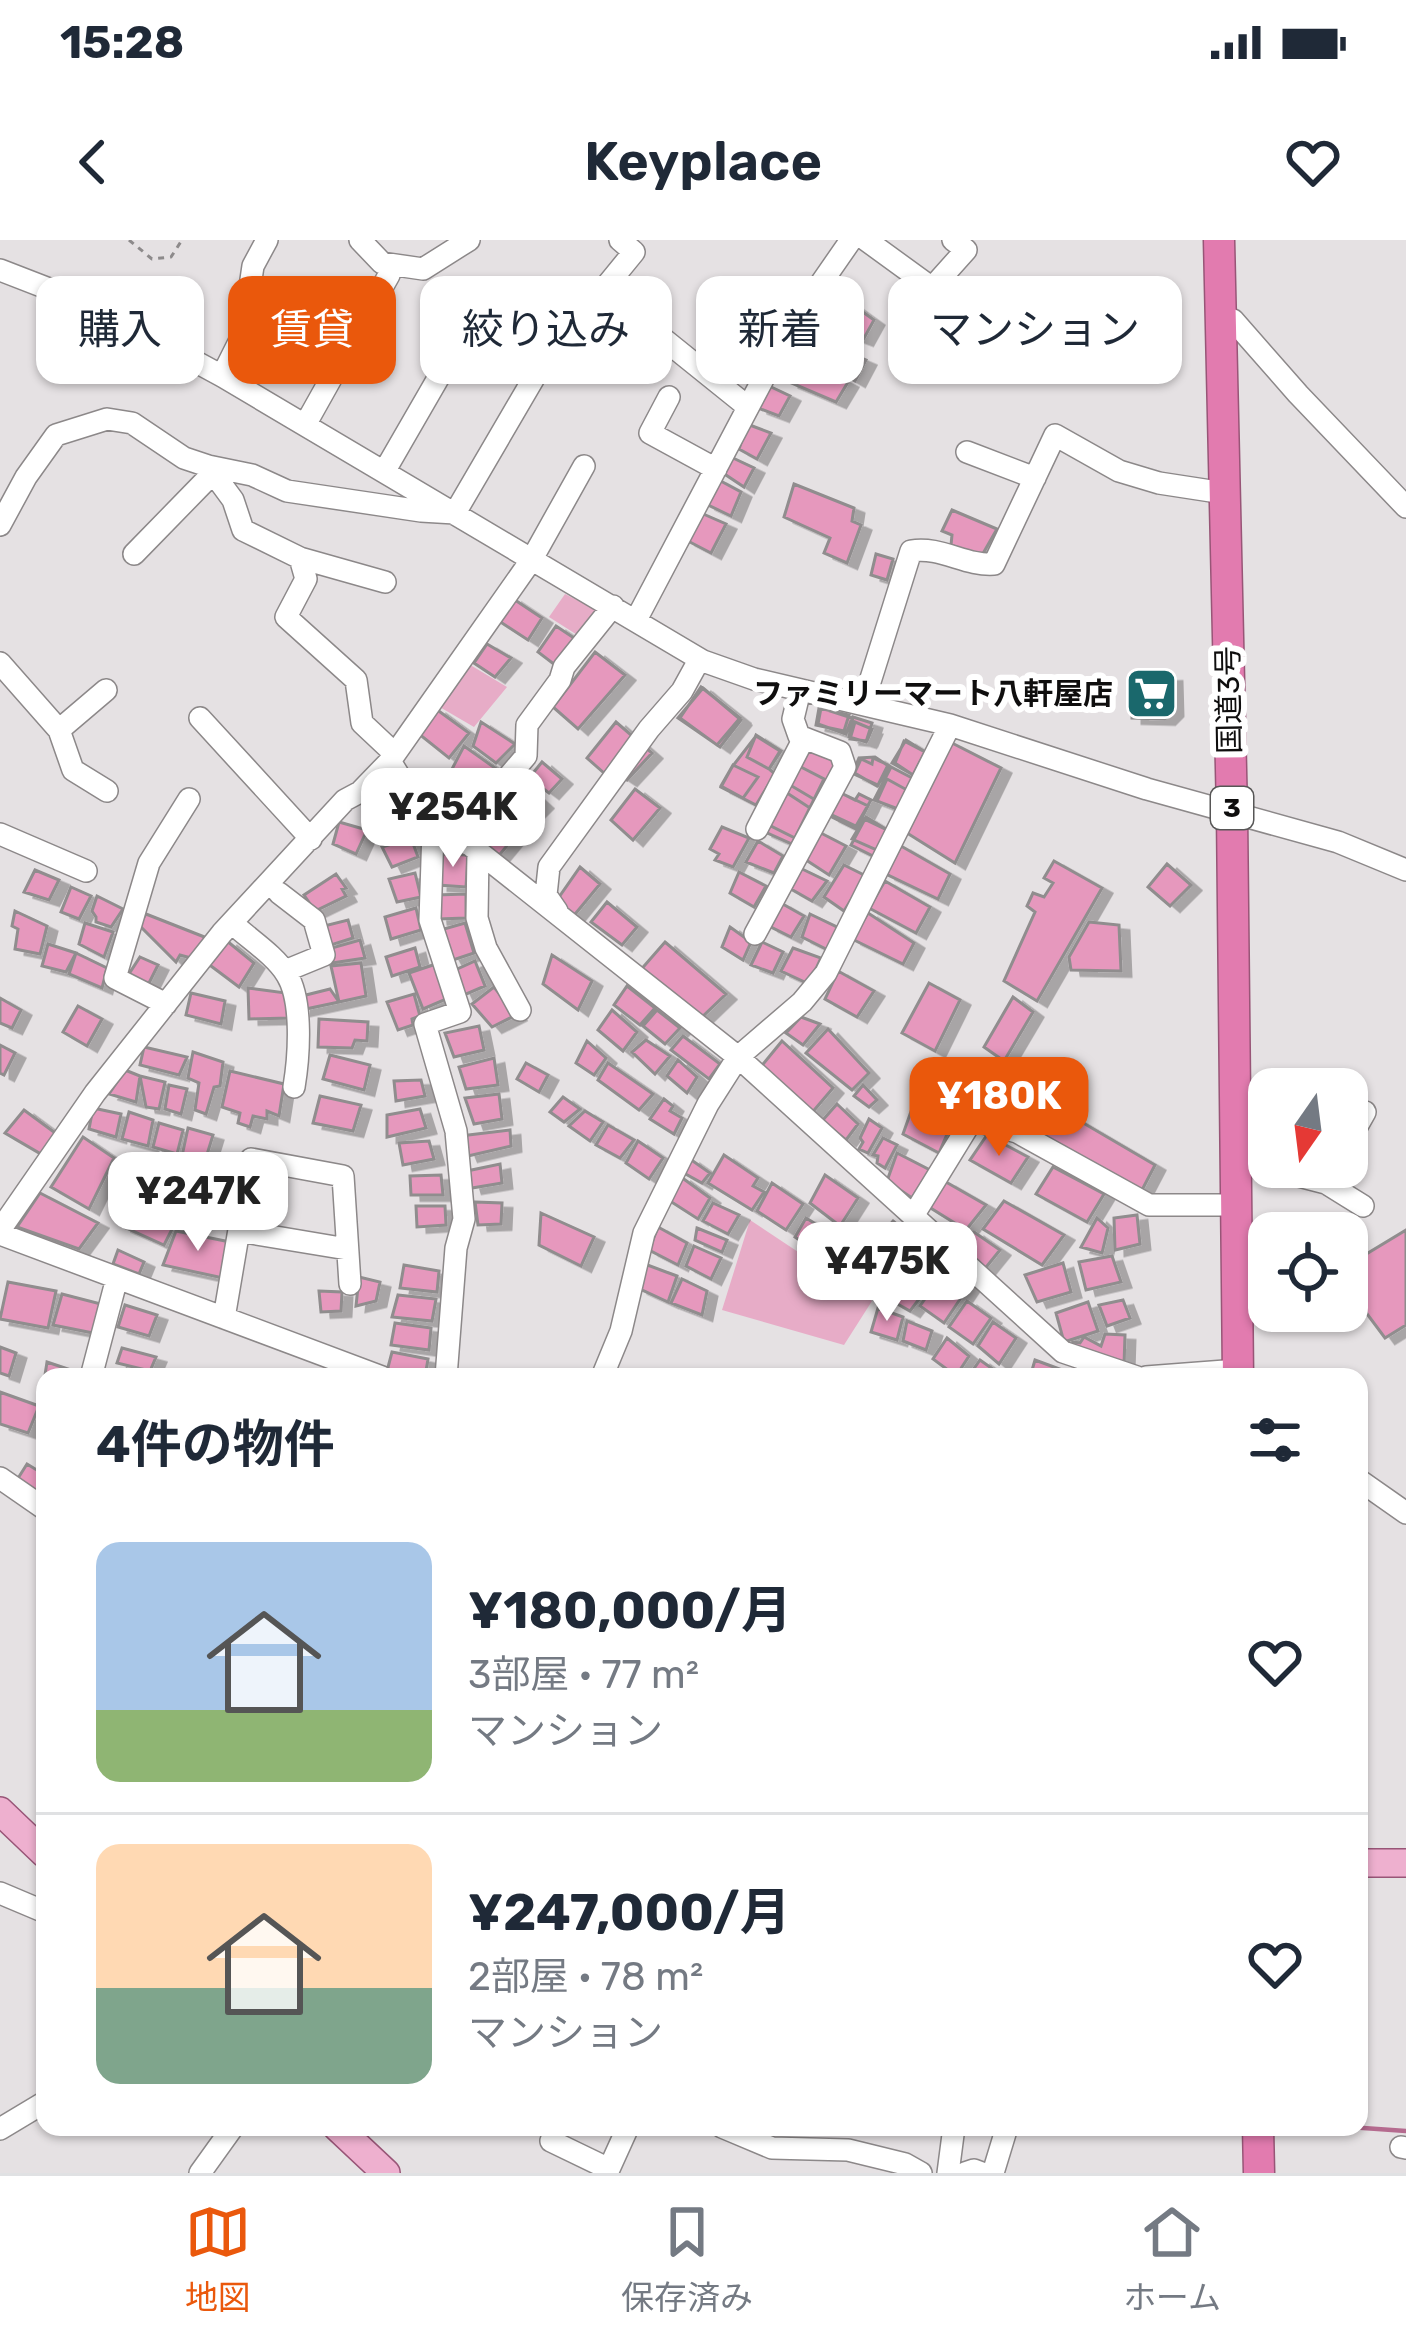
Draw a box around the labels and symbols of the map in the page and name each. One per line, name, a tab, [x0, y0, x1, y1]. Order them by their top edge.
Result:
street label: 国道3号	[1210, 646, 1248, 754]
supermarket icon: ファミリーマート八軒屋店	[1124, 666, 1180, 722]
place label: ファミリーマート八軒屋店	[753, 676, 1113, 712]
pin: ¥254K	[369, 768, 537, 870]
road number: 3	[1211, 787, 1253, 829]
pin: ¥180K	[915, 1057, 1083, 1159]
north arrow	[1248, 1068, 1368, 1188]
pin: ¥247K	[114, 1152, 282, 1254]
pin: ¥475K	[803, 1222, 971, 1324]

